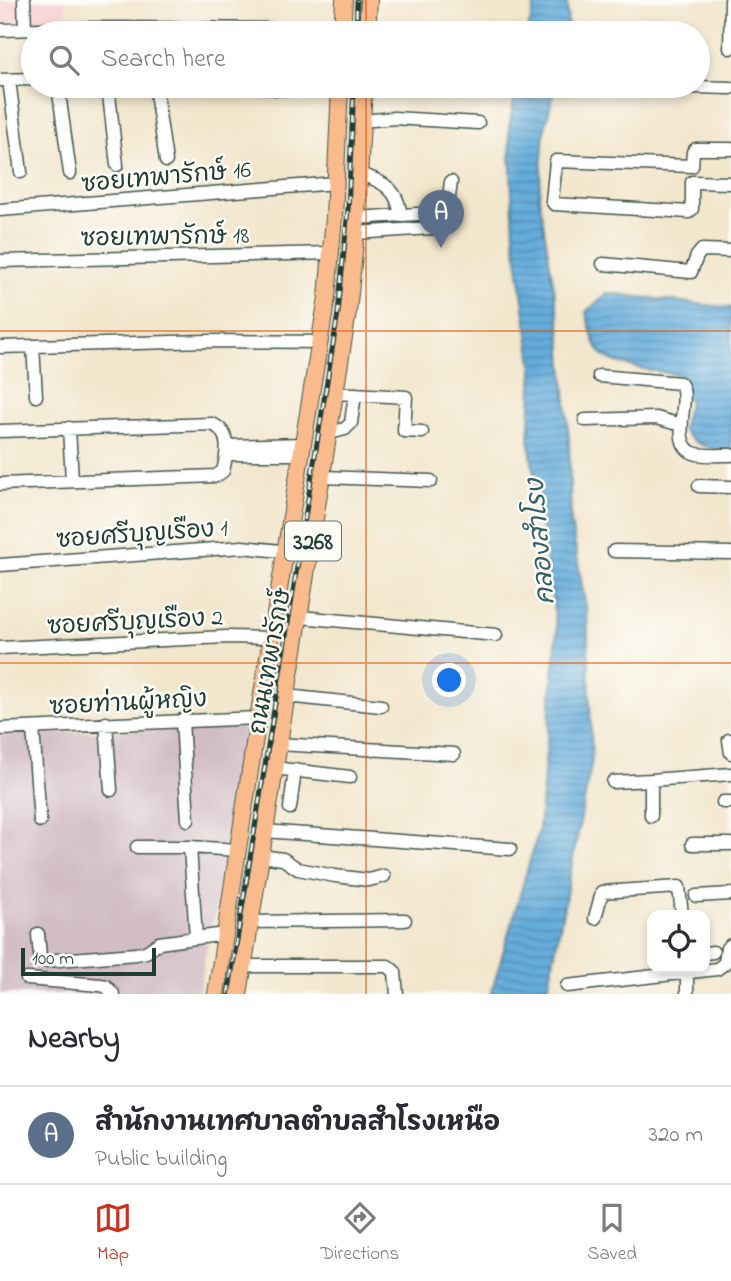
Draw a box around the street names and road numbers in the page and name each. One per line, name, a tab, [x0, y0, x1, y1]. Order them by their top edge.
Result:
street label: ซอยเทพารักษ์ 16	[80, 153, 253, 203]
street label: ซอยเทพารักษ์ 18	[80, 219, 250, 257]
street label: ซอยศรีบุญเรือง 1	[55, 512, 230, 559]
road number: 3268	[285, 522, 341, 561]
street label: ถนนเทพารักษ์	[240, 584, 302, 737]
street label: ซอยศรีบุญเรือง 2	[46, 601, 224, 646]
street label: ซอยท่านผู้หญิง	[49, 683, 208, 726]

